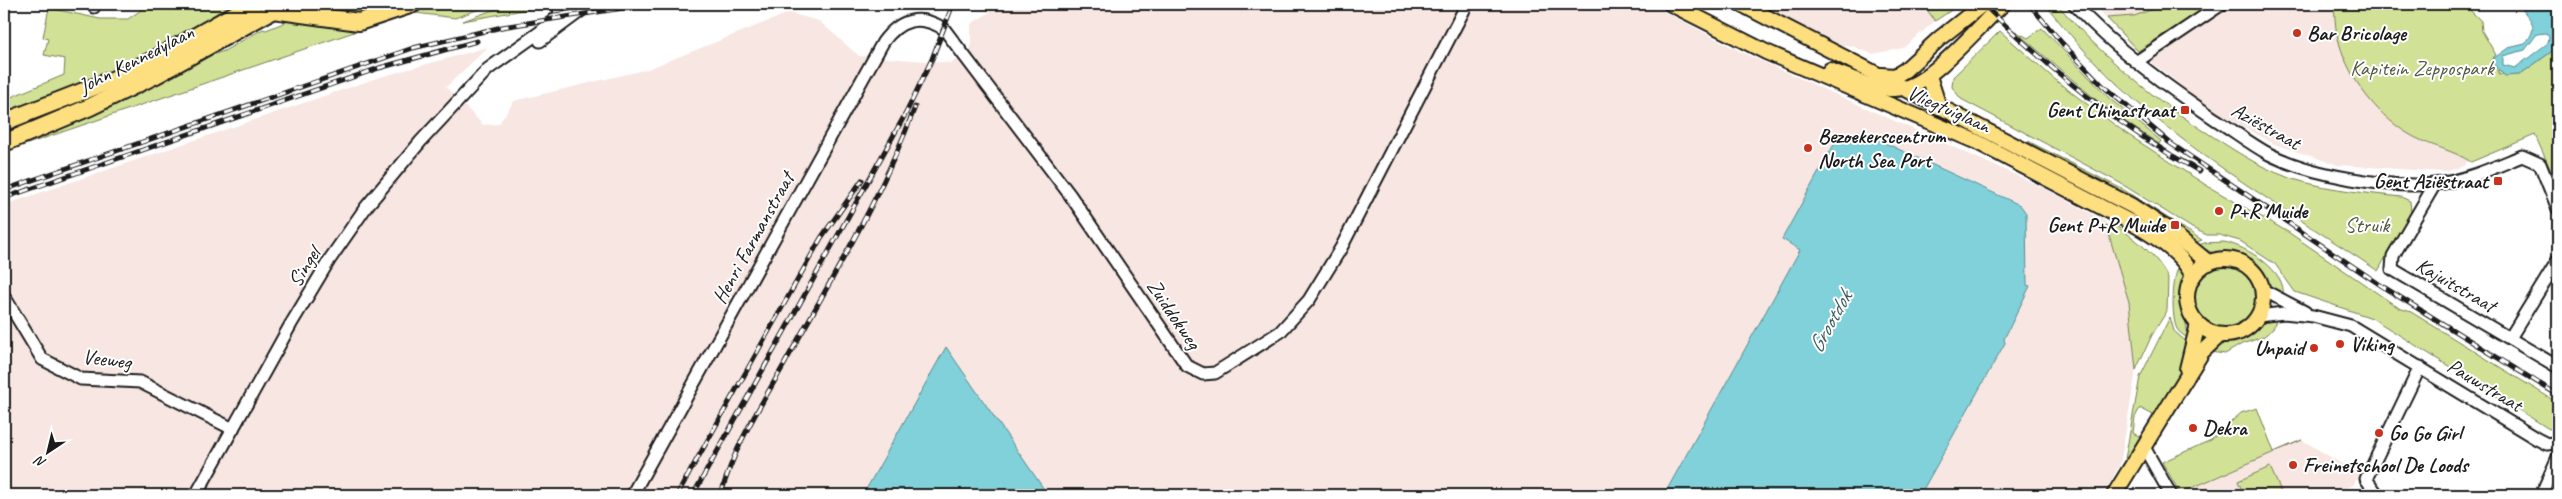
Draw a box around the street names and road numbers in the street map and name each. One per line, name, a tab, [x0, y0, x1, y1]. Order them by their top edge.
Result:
street label: John Kennedylaan	[73, 19, 199, 100]
street label: Vliegtuiglaan	[1903, 79, 1996, 139]
street label: Aziëstraat	[2227, 97, 2307, 156]
street label: Henri Farmanstraat	[706, 165, 801, 308]
street label: Singel	[282, 239, 328, 292]
street label: Kajuitstraat	[2411, 252, 2503, 320]
street label: Zuiddokweg	[1141, 274, 1208, 355]
street label: Veeweg	[81, 343, 134, 375]
street label: Pauwstraat	[2443, 352, 2529, 419]

